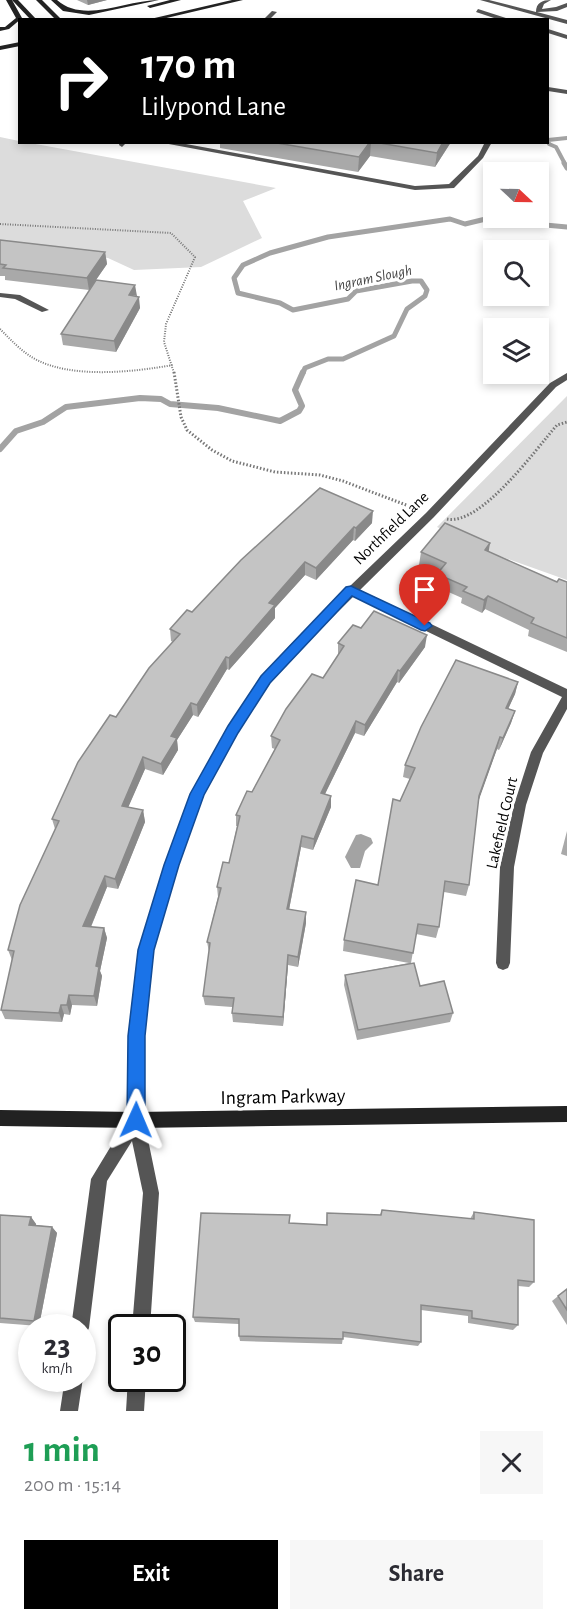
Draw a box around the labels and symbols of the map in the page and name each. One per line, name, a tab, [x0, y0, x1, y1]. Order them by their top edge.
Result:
north arrow	[483, 162, 549, 228]
water label: Ingram Slough	[333, 262, 413, 294]
street label: Northfield Lane	[350, 488, 432, 568]
pin	[399, 564, 450, 626]
street label: Lakefield Court	[484, 776, 520, 870]
street label: Ingram Parkway	[220, 1086, 346, 1108]
position arrow	[104, 1088, 168, 1152]
speed limit sign: 30	[108, 1314, 186, 1392]

